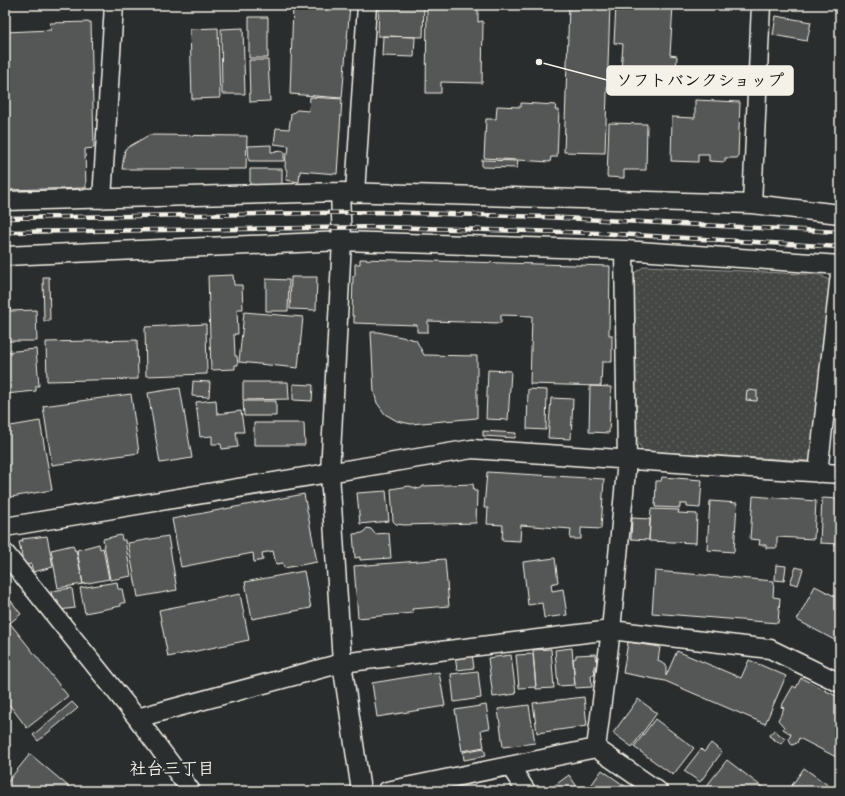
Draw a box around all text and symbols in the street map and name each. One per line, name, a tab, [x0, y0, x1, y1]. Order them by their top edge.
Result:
callout: ソフトバンクショップ	[607, 66, 793, 95]
text: ソフトバンクショップ	[616, 69, 784, 94]
district label: 社台三丁目	[130, 757, 215, 782]

